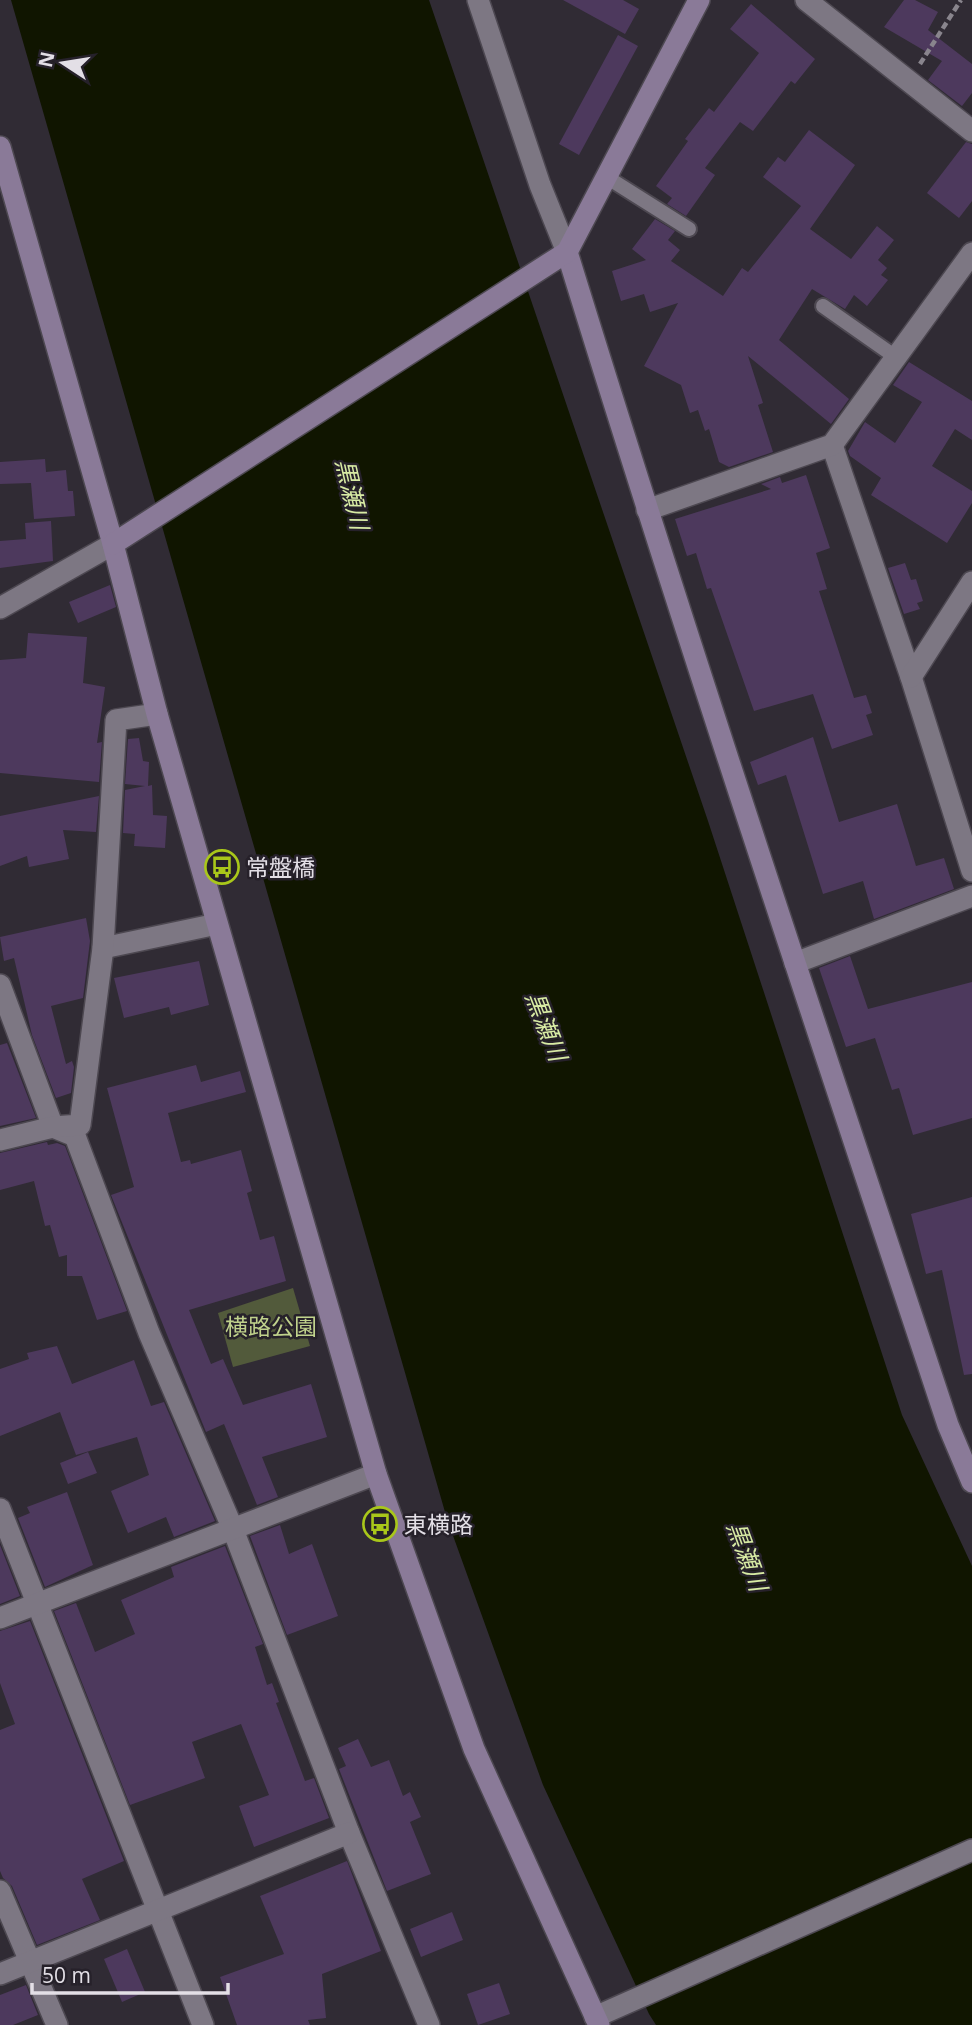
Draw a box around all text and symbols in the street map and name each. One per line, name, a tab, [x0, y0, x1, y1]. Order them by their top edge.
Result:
north arrow	[28, 28, 98, 98]
text: N	[32, 49, 61, 70]
water label: 黒瀬川	[329, 455, 378, 536]
bus stop icon: 常盤橋	[203, 848, 241, 886]
place label: 常盤橋	[246, 851, 315, 883]
water label: 黒瀬川	[519, 986, 576, 1068]
park label: 横路公園	[225, 1310, 317, 1342]
bus stop icon: 東横路	[361, 1505, 399, 1543]
place label: 東横路	[404, 1508, 473, 1540]
water label: 黒瀬川	[720, 1517, 777, 1598]
scale bar	[32, 1952, 228, 1996]
text: 50 m	[42, 1961, 91, 1989]

